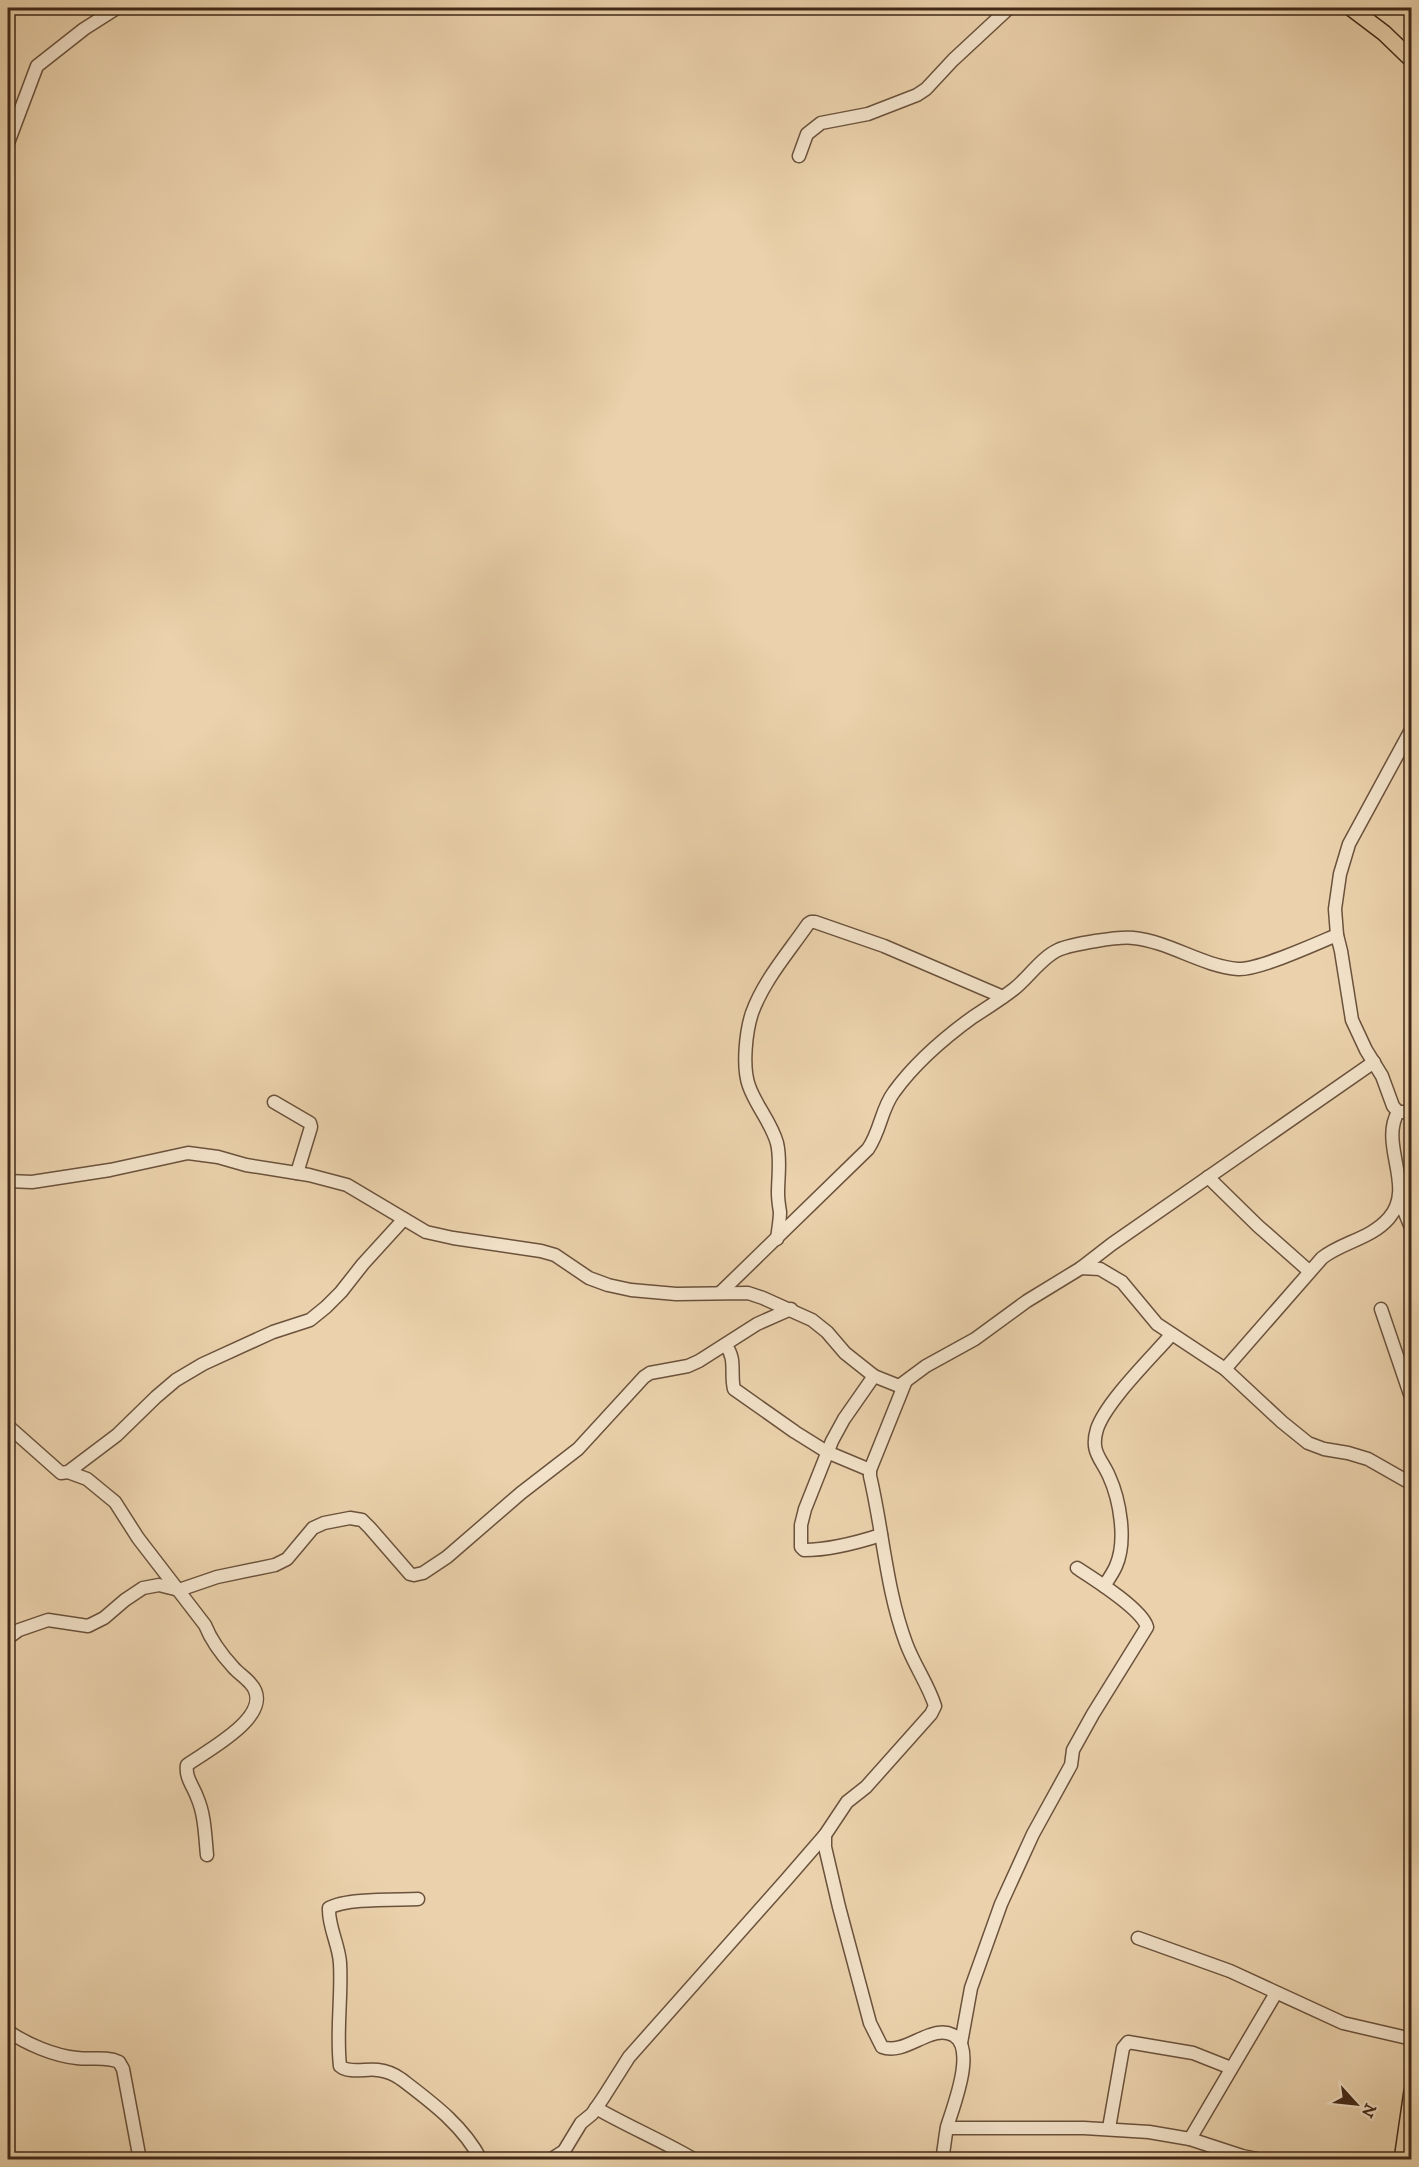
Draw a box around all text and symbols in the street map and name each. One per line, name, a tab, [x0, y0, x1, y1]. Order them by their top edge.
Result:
north arrow	[1326, 2074, 1386, 2134]
text: N	[1357, 2100, 1380, 2121]

